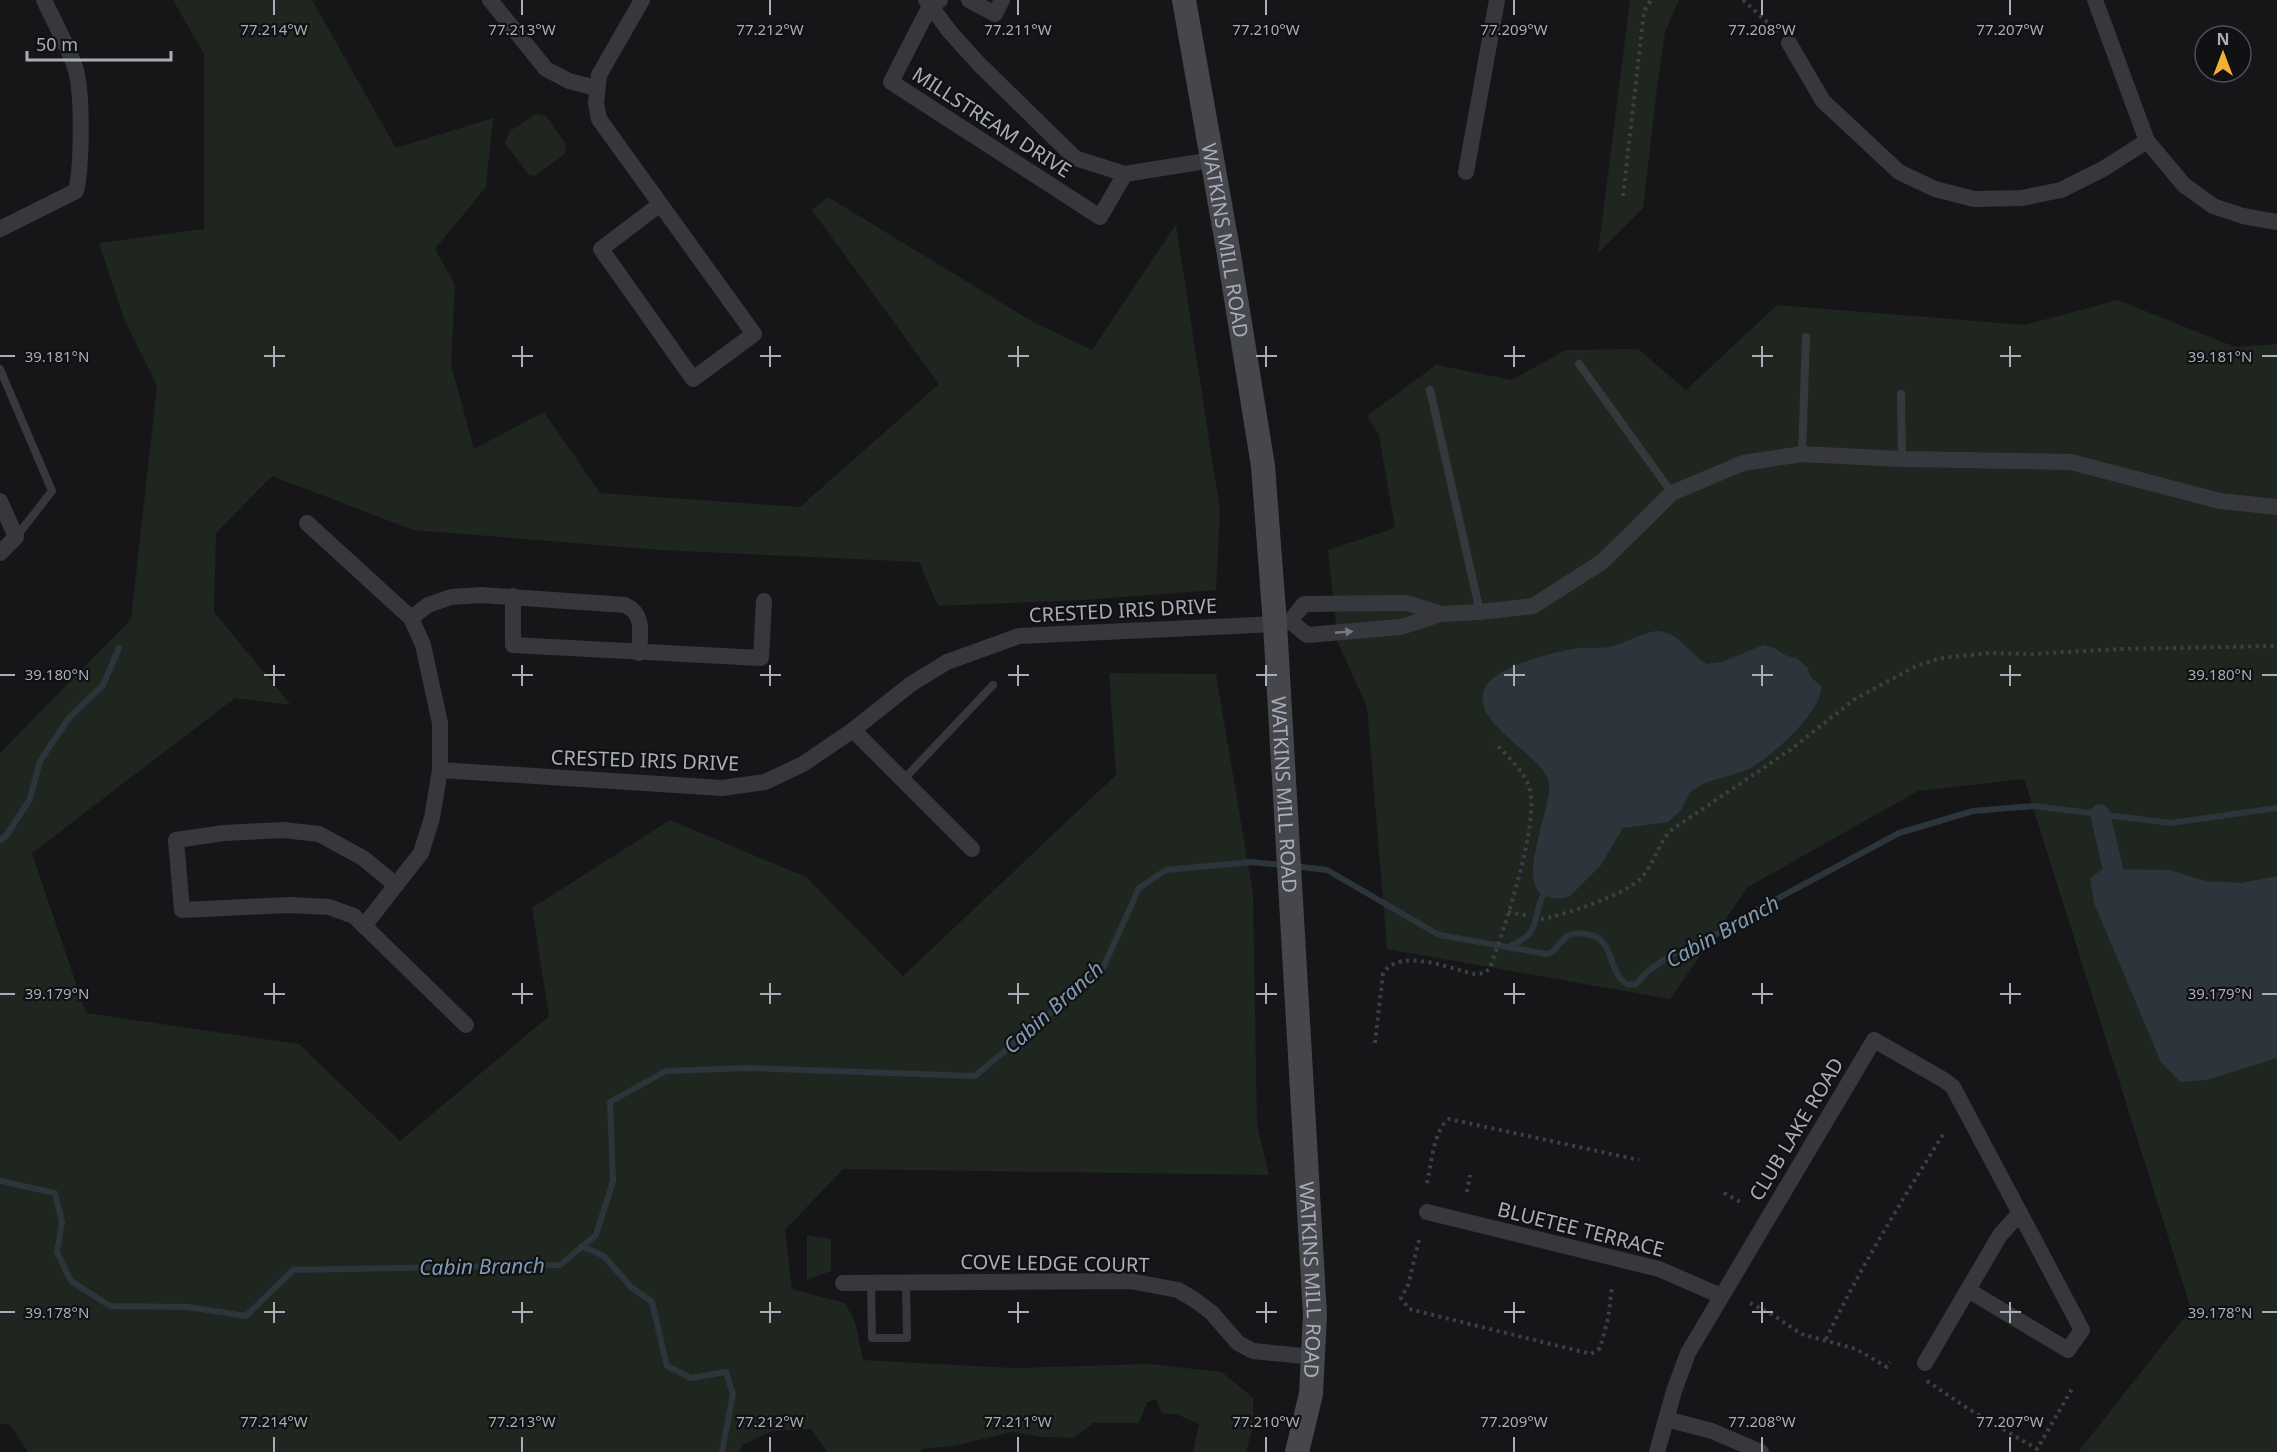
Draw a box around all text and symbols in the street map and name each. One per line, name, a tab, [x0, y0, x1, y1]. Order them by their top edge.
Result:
text: 77.214°W	[240, 19, 308, 39]
text: 77.213°W	[488, 19, 556, 39]
text: 77.212°W	[736, 19, 804, 39]
text: 77.211°W	[984, 19, 1052, 39]
text: 77.210°W	[1232, 19, 1300, 39]
text: 77.209°W	[1480, 19, 1548, 39]
text: 77.208°W	[1728, 19, 1796, 39]
text: 77.207°W	[1976, 19, 2044, 39]
scale bar	[27, 24, 171, 62]
north arrow	[2193, 24, 2253, 84]
text: N	[2216, 28, 2230, 50]
text: 50 m	[36, 32, 78, 56]
street label: MILLSTREAM DRIVE	[907, 60, 1077, 184]
street label: WATKINS MILL ROAD	[1196, 141, 1256, 340]
text: 39.181°N	[25, 346, 89, 366]
text: 39.181°N	[2188, 346, 2252, 366]
street label: CRESTED IRIS DRIVE	[1028, 592, 1218, 628]
one-way arrow	[1334, 627, 1353, 637]
text: 39.180°N	[25, 664, 89, 684]
text: 39.180°N	[2188, 664, 2252, 684]
street label: WATKINS MILL ROAD	[1266, 695, 1304, 894]
street label: CRESTED IRIS DRIVE	[550, 743, 740, 777]
water label: Cabin Branch	[1660, 888, 1784, 974]
water label: Cabin Branch	[997, 955, 1109, 1059]
text: 39.179°N	[25, 983, 89, 1003]
text: 39.179°N	[2188, 983, 2252, 1003]
street label: CLUB LAKE ROAD	[1743, 1052, 1849, 1206]
street label: WATKINS MILL ROAD	[1294, 1181, 1329, 1379]
street label: BLUETEE TERRACE	[1495, 1195, 1667, 1263]
street label: COVE LEDGE COURT	[960, 1248, 1150, 1278]
water label: Cabin Branch	[419, 1251, 545, 1281]
text: 39.178°N	[25, 1302, 89, 1322]
text: 39.178°N	[2188, 1302, 2252, 1322]
text: 77.214°W	[240, 1411, 308, 1431]
text: 77.213°W	[488, 1411, 556, 1431]
text: 77.212°W	[736, 1411, 804, 1431]
text: 77.211°W	[984, 1411, 1052, 1431]
text: 77.210°W	[1232, 1411, 1300, 1431]
text: 77.209°W	[1480, 1411, 1548, 1431]
text: 77.208°W	[1728, 1411, 1796, 1431]
text: 77.207°W	[1976, 1411, 2044, 1431]

